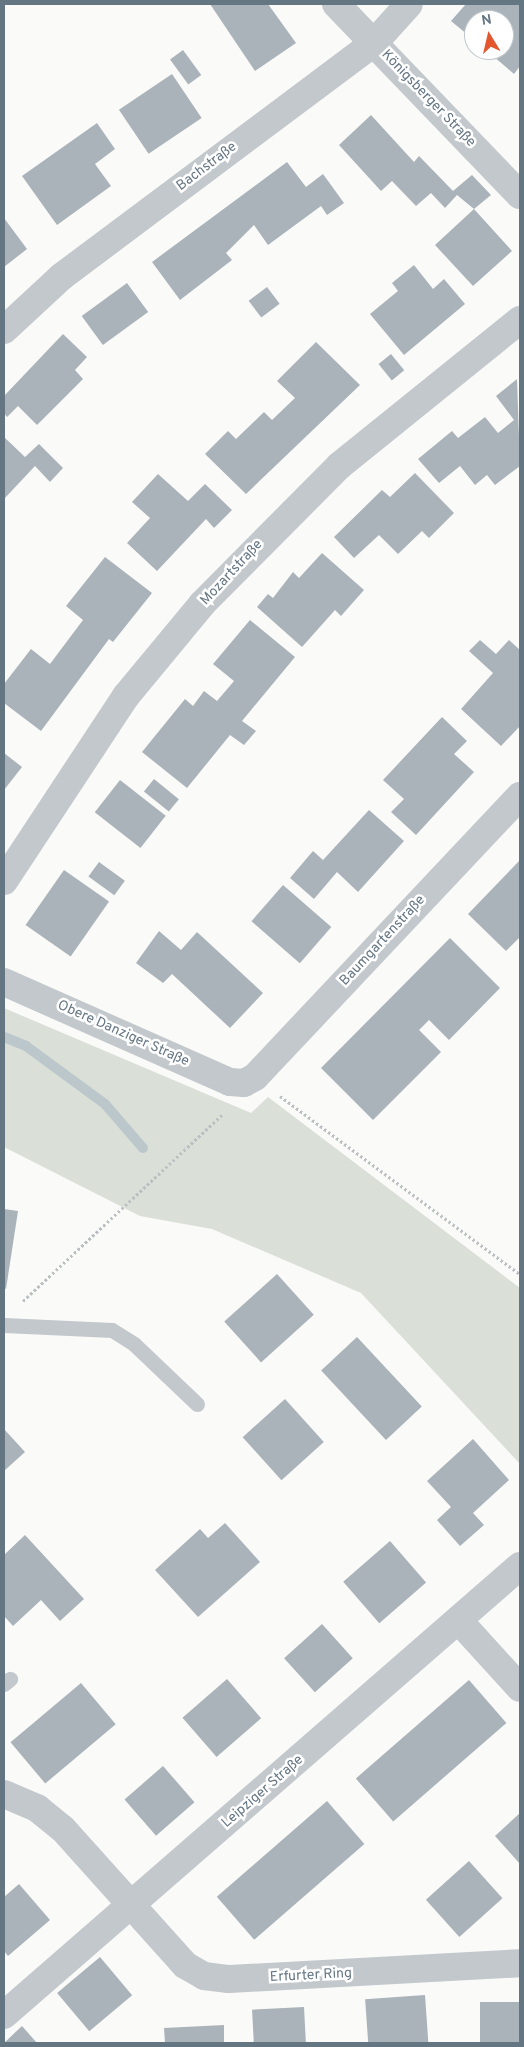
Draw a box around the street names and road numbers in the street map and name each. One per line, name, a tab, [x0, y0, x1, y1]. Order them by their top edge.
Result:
street label: Königsberger Straße	[377, 47, 479, 151]
street label: Bachstraße	[174, 139, 240, 195]
street label: Mozartstraße	[197, 537, 267, 609]
street label: Baumgartenstraße	[337, 892, 429, 990]
street label: Obere Danziger Straße	[55, 997, 191, 1071]
street label: Leipziger Straße	[219, 1752, 307, 1832]
street label: Erfurter Ring	[269, 1965, 353, 1987]

